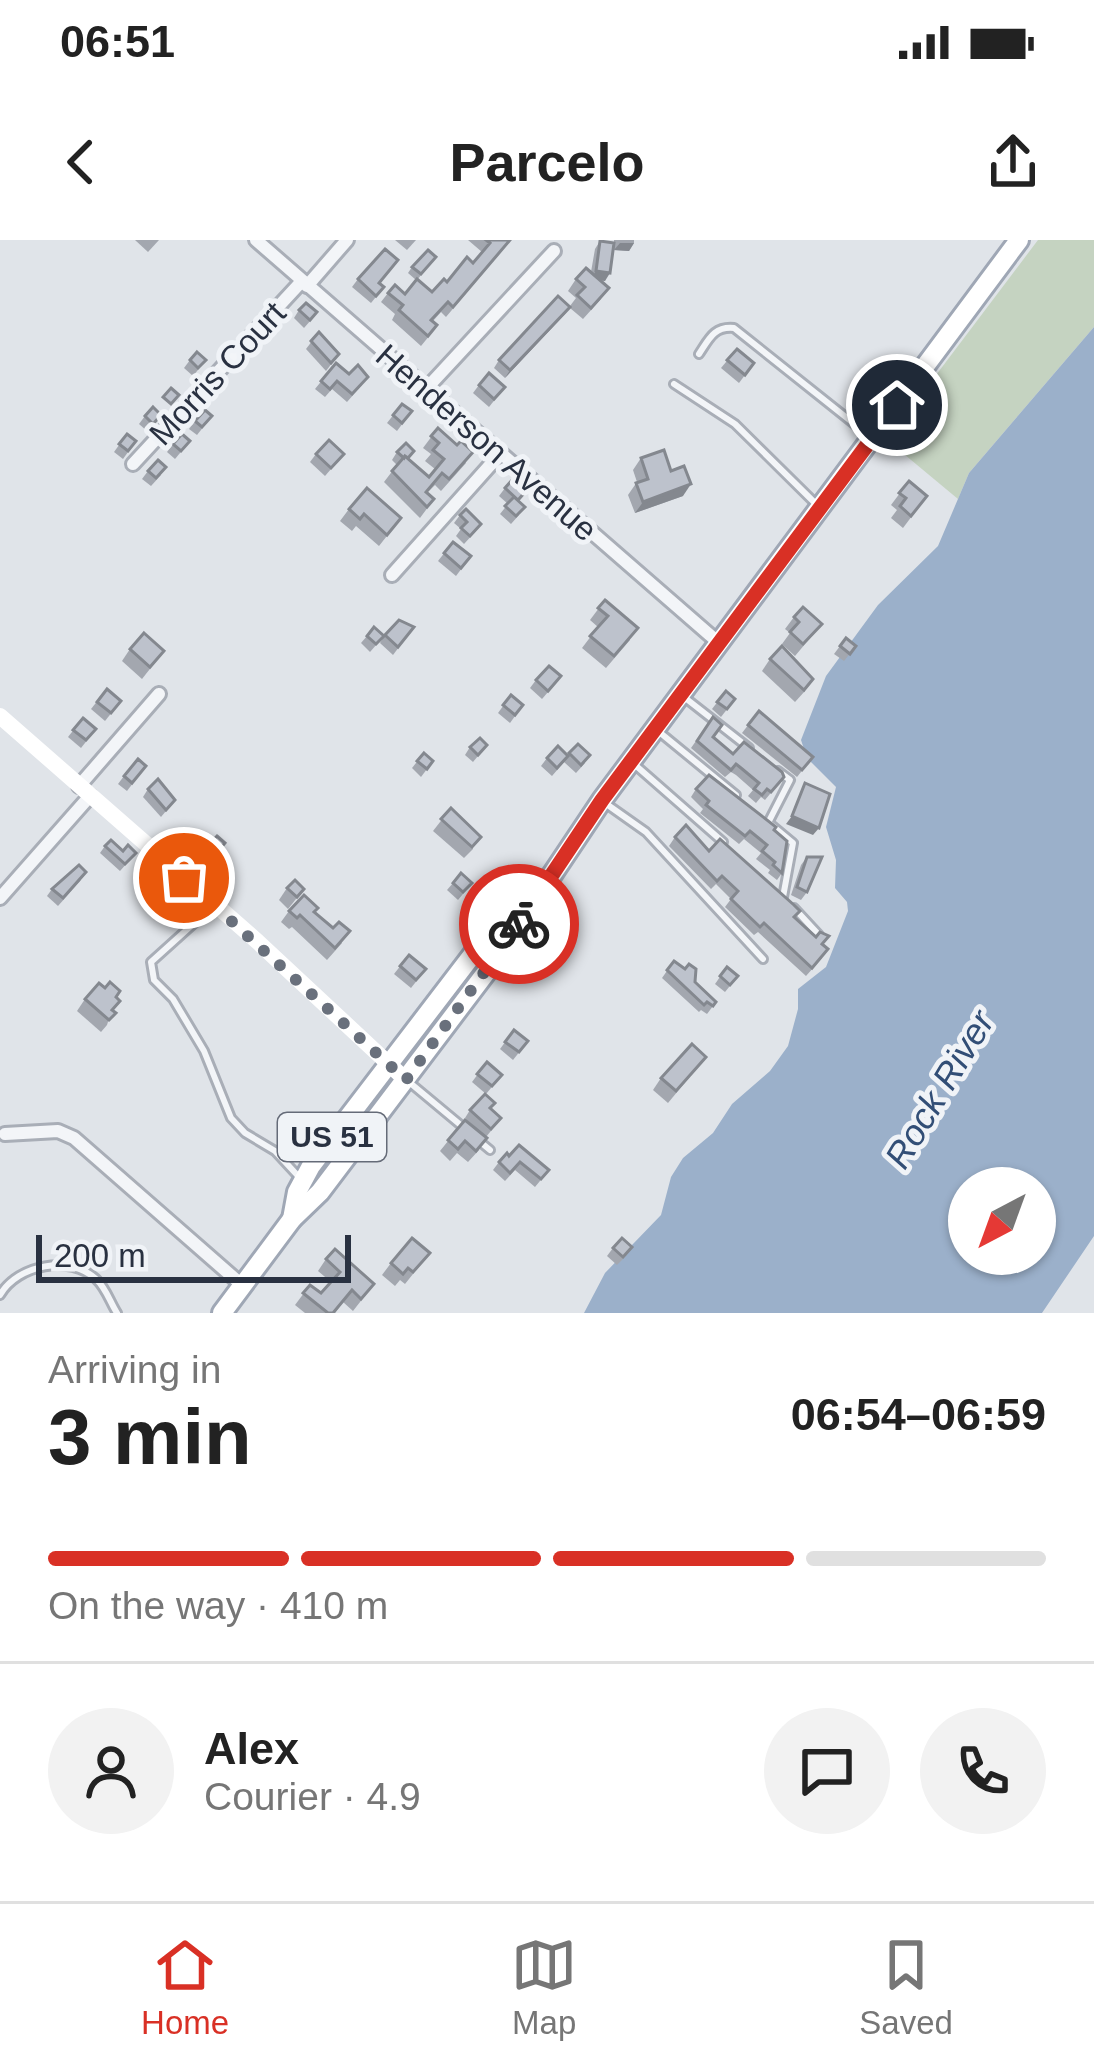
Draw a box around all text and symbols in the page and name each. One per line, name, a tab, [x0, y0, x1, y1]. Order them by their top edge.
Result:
text: 06:51	[60, 16, 175, 67]
icon: back	[48, 129, 114, 195]
icon: share	[980, 129, 1046, 195]
text: Parcelo	[449, 132, 645, 192]
street label: Morris Court	[142, 294, 293, 452]
street label: Henderson Avenue	[369, 337, 605, 548]
pin	[846, 354, 948, 456]
icon: home	[864, 372, 930, 438]
pin	[133, 827, 235, 929]
icon: bag	[151, 845, 217, 911]
courier	[459, 864, 579, 984]
icon: bike	[486, 891, 552, 957]
water label: Rock River	[877, 1002, 1003, 1175]
road number: US 51	[278, 1113, 386, 1161]
north arrow	[948, 1167, 1056, 1275]
map controls	[948, 1167, 1056, 1275]
scale bar	[36, 1229, 351, 1282]
text: 200 m	[54, 1237, 146, 1274]
text: Arriving in	[48, 1348, 221, 1391]
text: 06:54–06:59	[791, 1389, 1046, 1440]
text: 3 min	[48, 1393, 252, 1481]
text: On the way · 410 m	[48, 1584, 388, 1627]
button: person	[48, 1708, 174, 1834]
button: chat	[764, 1708, 890, 1834]
button: phone	[920, 1708, 1046, 1834]
text: Alex	[204, 1723, 299, 1774]
text: Courier · 4.9	[204, 1775, 421, 1818]
tab: Home	[141, 1932, 229, 2042]
tab: Map	[511, 1932, 577, 2042]
tab: Saved	[859, 1932, 953, 2042]

